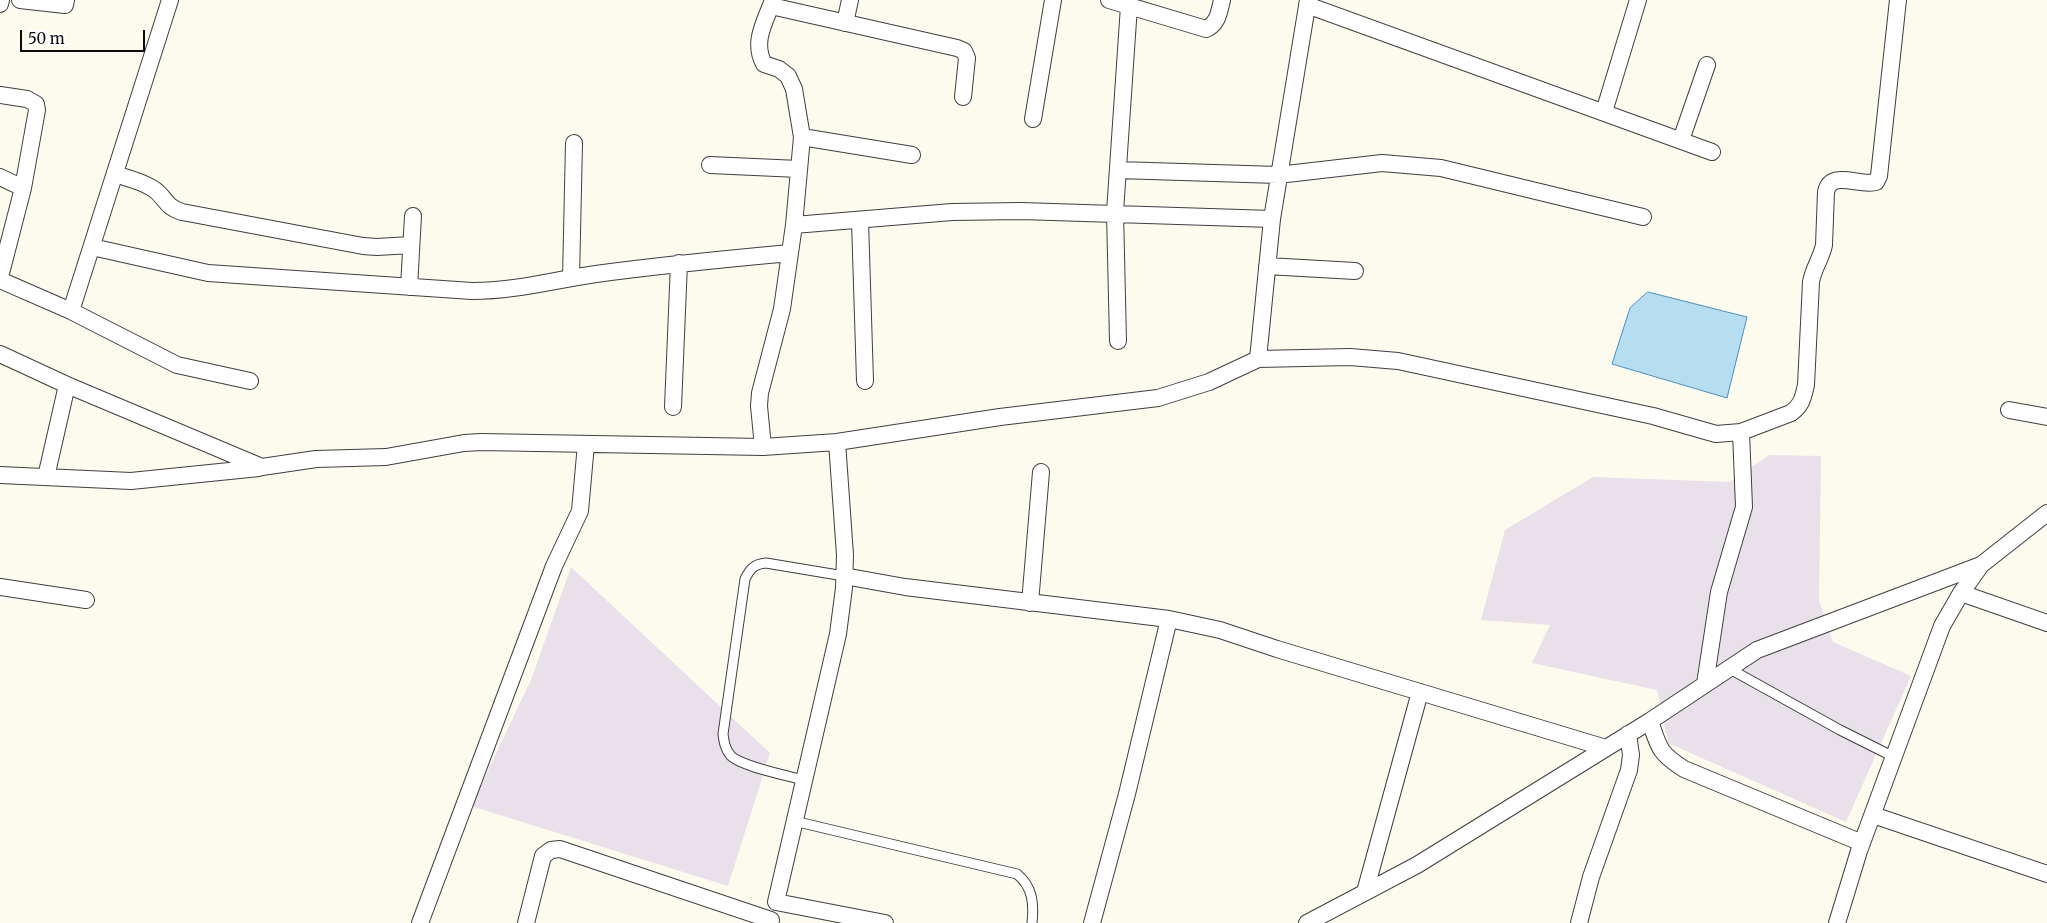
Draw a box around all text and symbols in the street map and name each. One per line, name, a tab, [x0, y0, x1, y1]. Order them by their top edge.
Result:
scale bar	[22, 20, 148, 52]
text: 50 m	[28, 29, 65, 48]

